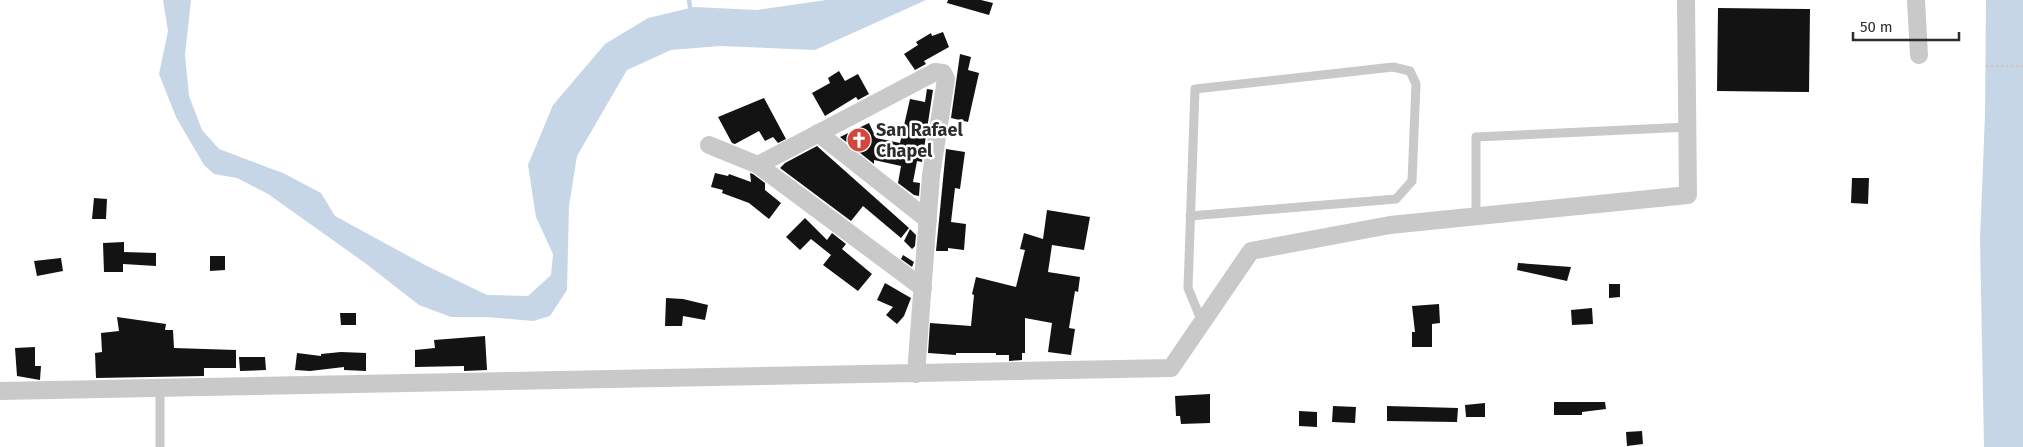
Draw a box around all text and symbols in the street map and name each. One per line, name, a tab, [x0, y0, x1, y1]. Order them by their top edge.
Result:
scale bar	[1853, 10, 1959, 42]
text: 50 m	[1860, 18, 1893, 36]
place label: San Rafael Chapel	[876, 119, 963, 162]
church icon: San Rafael Chapel	[846, 127, 872, 153]

